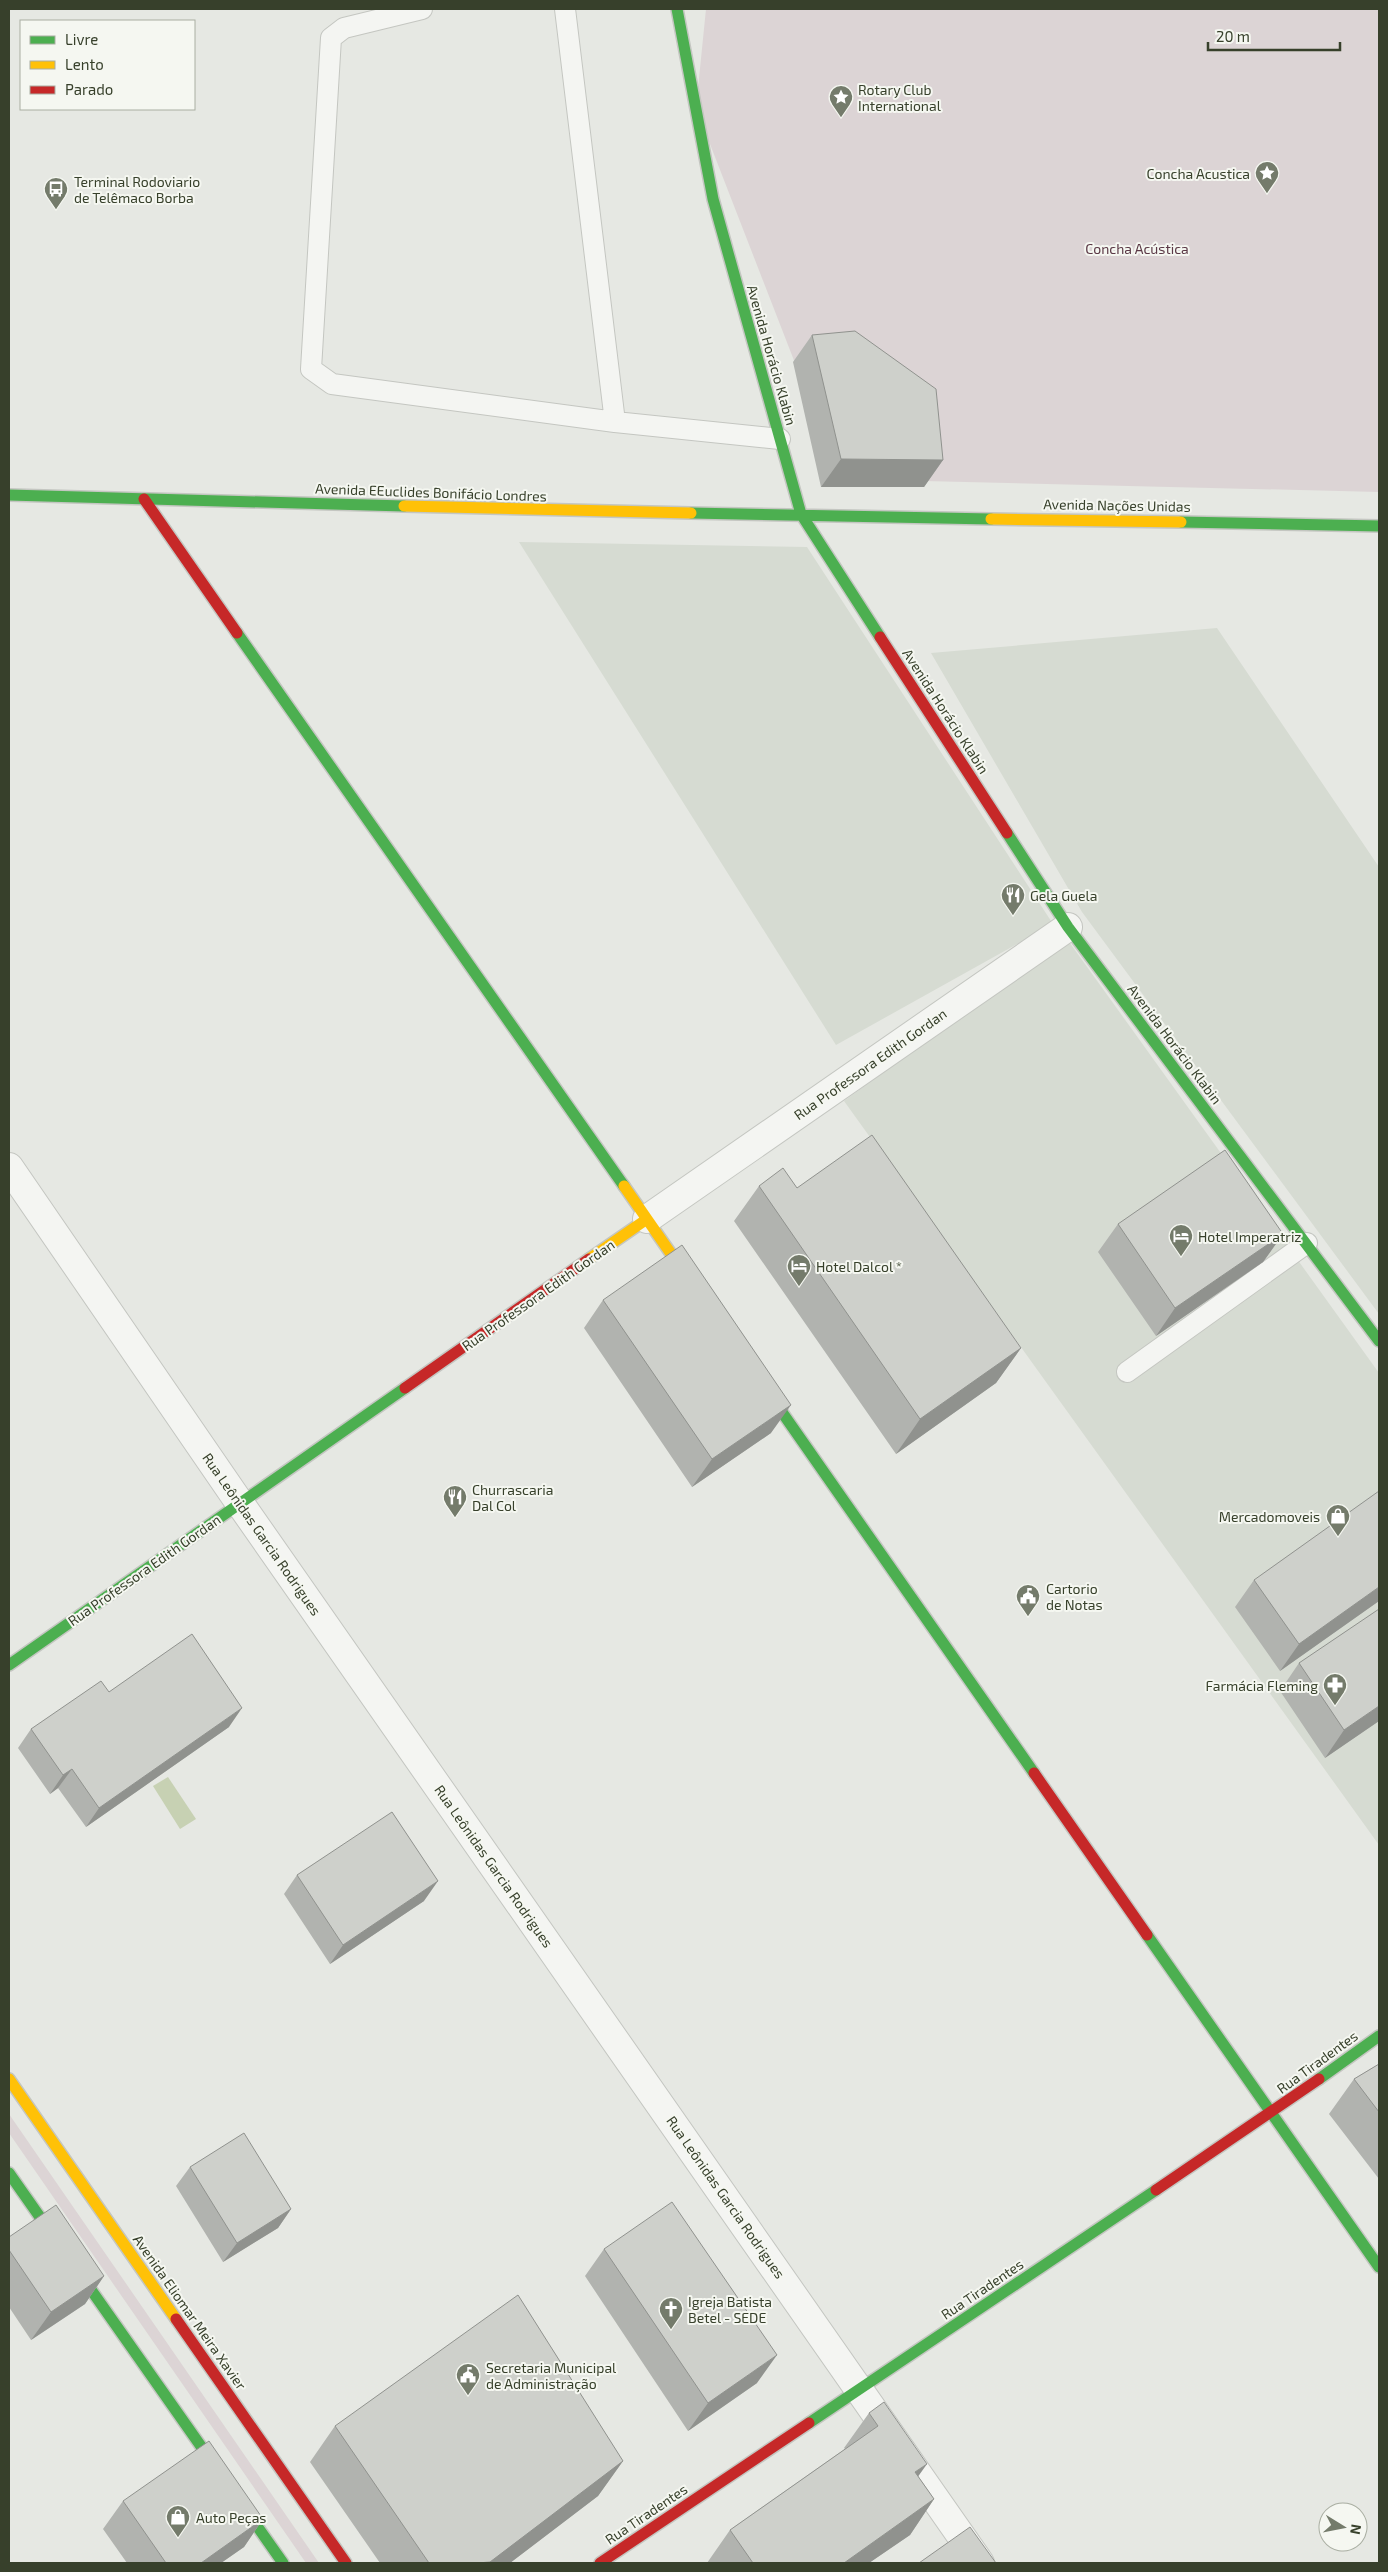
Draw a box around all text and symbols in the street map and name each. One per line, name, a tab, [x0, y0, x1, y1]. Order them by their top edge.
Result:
legend	[20, 20, 195, 110]
scale bar	[1208, 20, 1340, 52]
text: 20 m	[1216, 27, 1250, 45]
text: Livre	[65, 30, 98, 48]
text: Lento	[65, 55, 104, 73]
text: Parado	[65, 80, 113, 98]
place label: Rotary Club International	[858, 81, 942, 114]
place icon: Rotary Club International	[828, 84, 854, 118]
place icon: Concha Acustica	[1254, 160, 1280, 194]
place label: Concha Acustica	[1146, 165, 1250, 182]
place label: Terminal Rodoviario de Telêmaco Borba	[74, 173, 200, 206]
bus stop icon: Terminal Rodoviario de Telêmaco Borba	[43, 176, 69, 210]
park label: Concha Acústica	[1085, 240, 1189, 257]
street label: Avenida Horácio Klabin	[744, 283, 800, 427]
street label: Avenida EEuclides Bonifácio Londres	[315, 479, 547, 505]
street label: Avenida Nações Unidas	[1043, 495, 1191, 516]
street label: Avenida Horácio Klabin	[899, 645, 993, 777]
restaurant icon: Gela Guela	[1000, 882, 1026, 916]
place label: Gela Guela	[1030, 887, 1097, 904]
street label: Avenida Horácio Klabin	[1124, 981, 1226, 1107]
street label: Rua Professora Edith Gordan	[790, 1005, 950, 1123]
hotel icon: Hotel Imperatriz	[1168, 1223, 1194, 1257]
place label: Hotel Imperatriz	[1198, 1228, 1302, 1245]
street label: Rua Professora Edith Gordan	[458, 1236, 618, 1354]
hotel icon: Hotel Dalcol *	[786, 1253, 812, 1287]
place label: Hotel Dalcol *	[816, 1258, 902, 1275]
street label: Rua Leônidas Garcia Rodrigues	[199, 1449, 325, 1619]
place label: Churrascaria Dal Col	[472, 1481, 553, 1514]
restaurant icon: Churrascaria Dal Col	[442, 1484, 468, 1518]
shop icon: Mercadomoveis	[1325, 1503, 1351, 1537]
place label: Mercadomoveis	[1219, 1508, 1320, 1525]
street label: Rua Professora Edith Gordan	[64, 1511, 224, 1629]
place label: Cartorio de Notas	[1046, 1580, 1103, 1613]
public building icon: Cartorio de Notas	[1015, 1583, 1041, 1617]
pharmacy icon: Farmácia Fleming	[1322, 1672, 1348, 1706]
place label: Farmácia Fleming	[1205, 1677, 1318, 1694]
street label: Rua Leônidas Garcia Rodrigues	[431, 1781, 557, 1951]
street label: Rua Tiradentes	[1273, 2027, 1361, 2097]
street label: Rua Leônidas Garcia Rodrigues	[663, 2112, 789, 2282]
street label: Avenida Eliomar Meira Xavier	[130, 2231, 250, 2393]
street label: Rua Tiradentes	[938, 2255, 1026, 2323]
place label: Igreja Batista Betel - SEDE	[688, 2293, 772, 2326]
church icon: Igreja Batista Betel - SEDE	[658, 2296, 684, 2330]
place label: Secretaria Municipal de Administração	[486, 2359, 617, 2393]
public building icon: Secretaria Municipal de Administração	[455, 2362, 481, 2396]
street label: Rua Tiradentes	[602, 2480, 690, 2548]
north arrow	[1318, 2502, 1368, 2552]
shop icon: Auto Peças	[165, 2504, 191, 2538]
place label: Auto Peças	[196, 2509, 266, 2527]
text: N	[1347, 2523, 1366, 2536]

